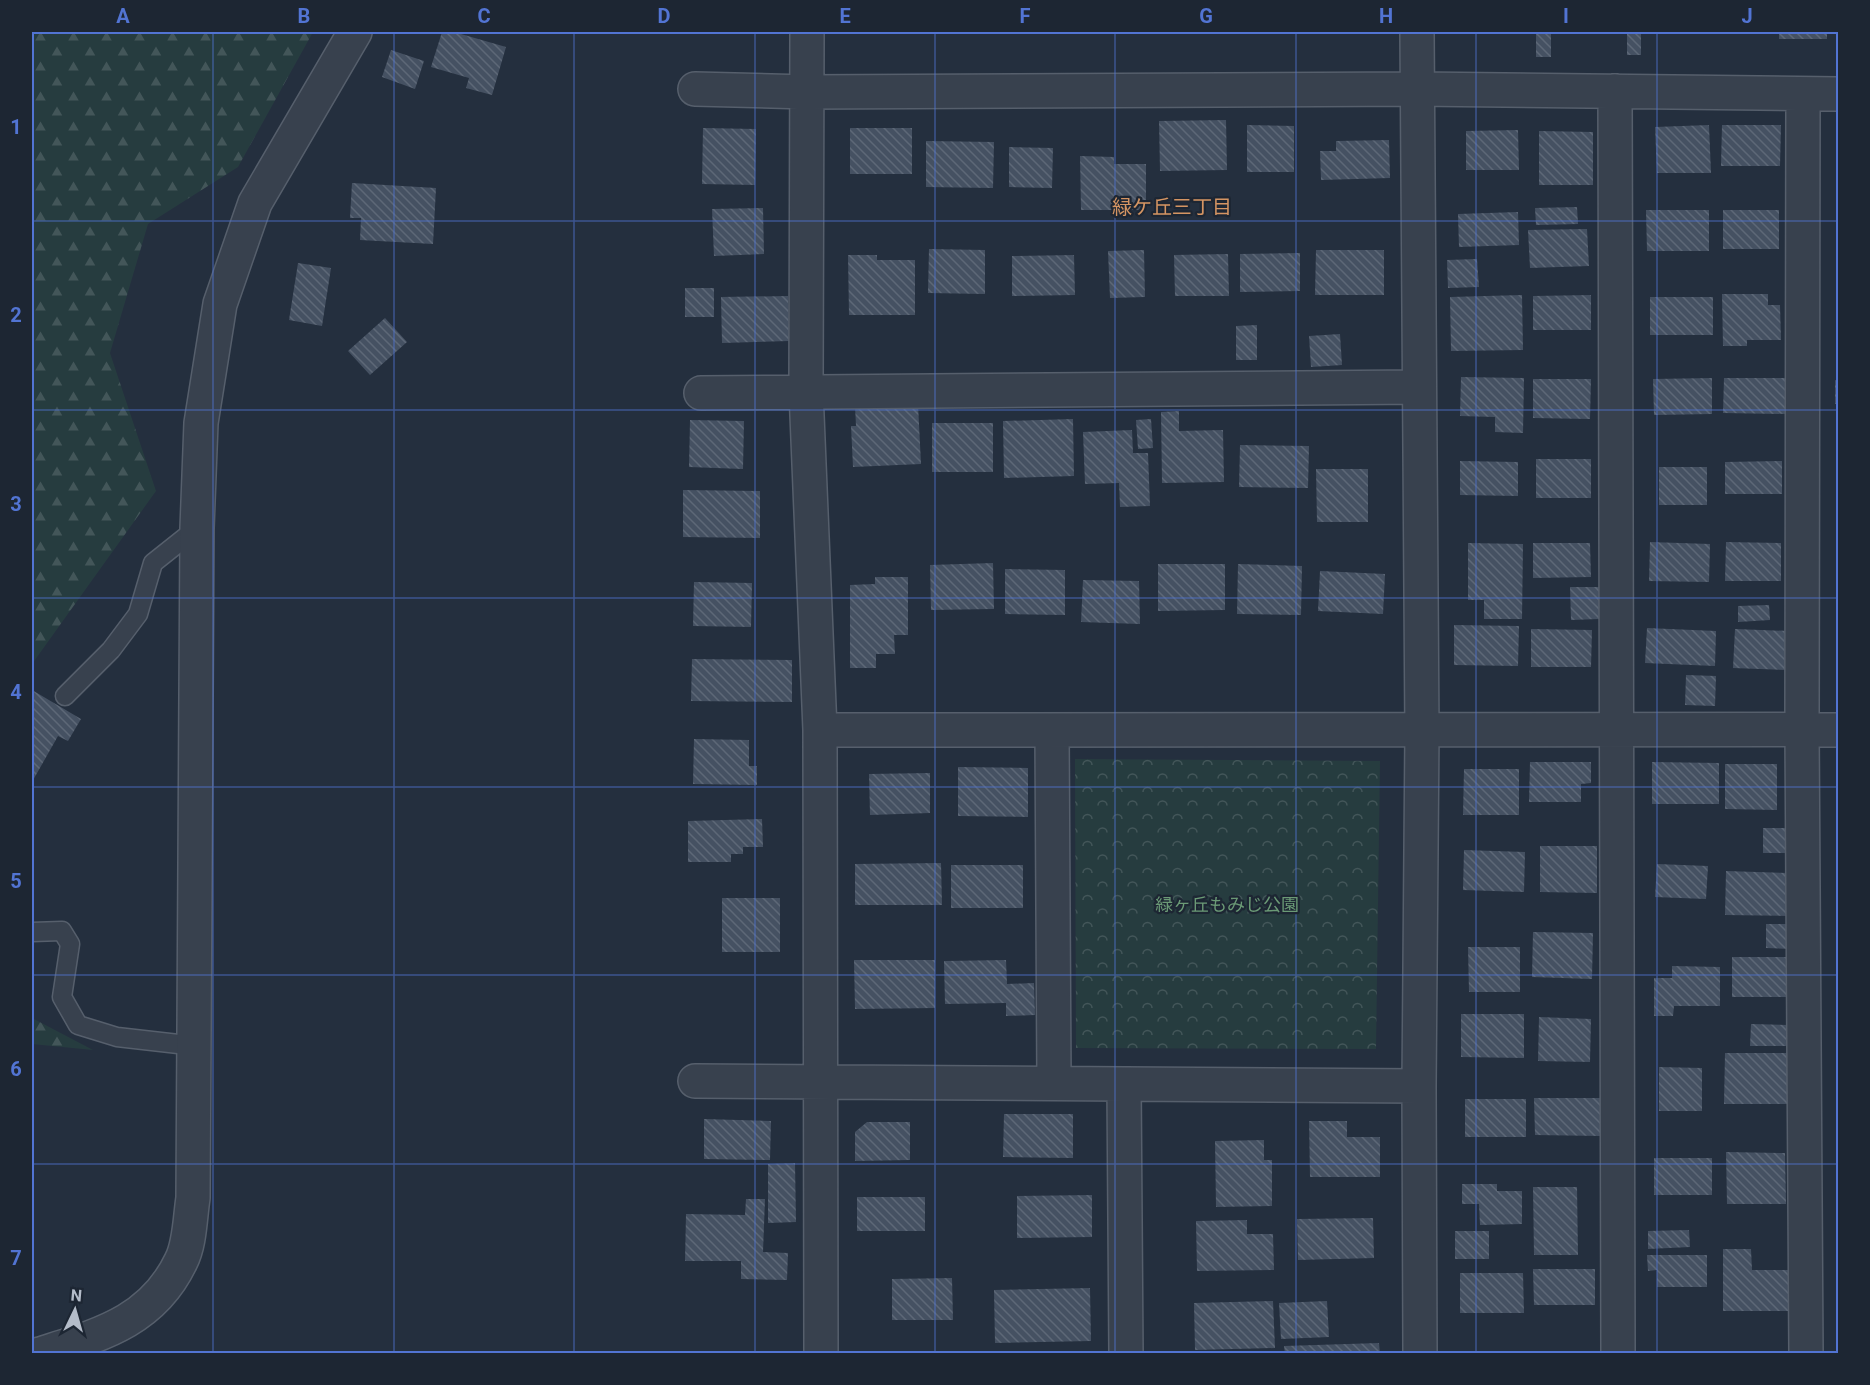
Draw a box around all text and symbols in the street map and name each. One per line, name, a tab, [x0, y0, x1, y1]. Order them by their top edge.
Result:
text: A	[116, 4, 130, 28]
text: B	[298, 4, 310, 28]
text: C	[477, 4, 491, 28]
text: D	[658, 4, 671, 28]
text: E	[839, 4, 851, 28]
text: F	[1020, 4, 1031, 28]
text: G	[1199, 4, 1213, 28]
text: H	[1379, 4, 1393, 28]
text: I	[1563, 4, 1569, 28]
text: J	[1741, 4, 1753, 28]
text: 1	[10, 115, 22, 139]
district label: 緑ケ丘三丁目	[1112, 195, 1232, 219]
text: 2	[10, 303, 22, 327]
text: 3	[10, 492, 22, 516]
text: 4	[10, 680, 22, 704]
text: 5	[10, 869, 22, 893]
park label: 緑ヶ丘もみじ公園	[1155, 894, 1299, 915]
text: 6	[10, 1057, 22, 1081]
text: 7	[10, 1246, 22, 1270]
north arrow	[45, 1280, 105, 1340]
text: N	[70, 1286, 83, 1306]

